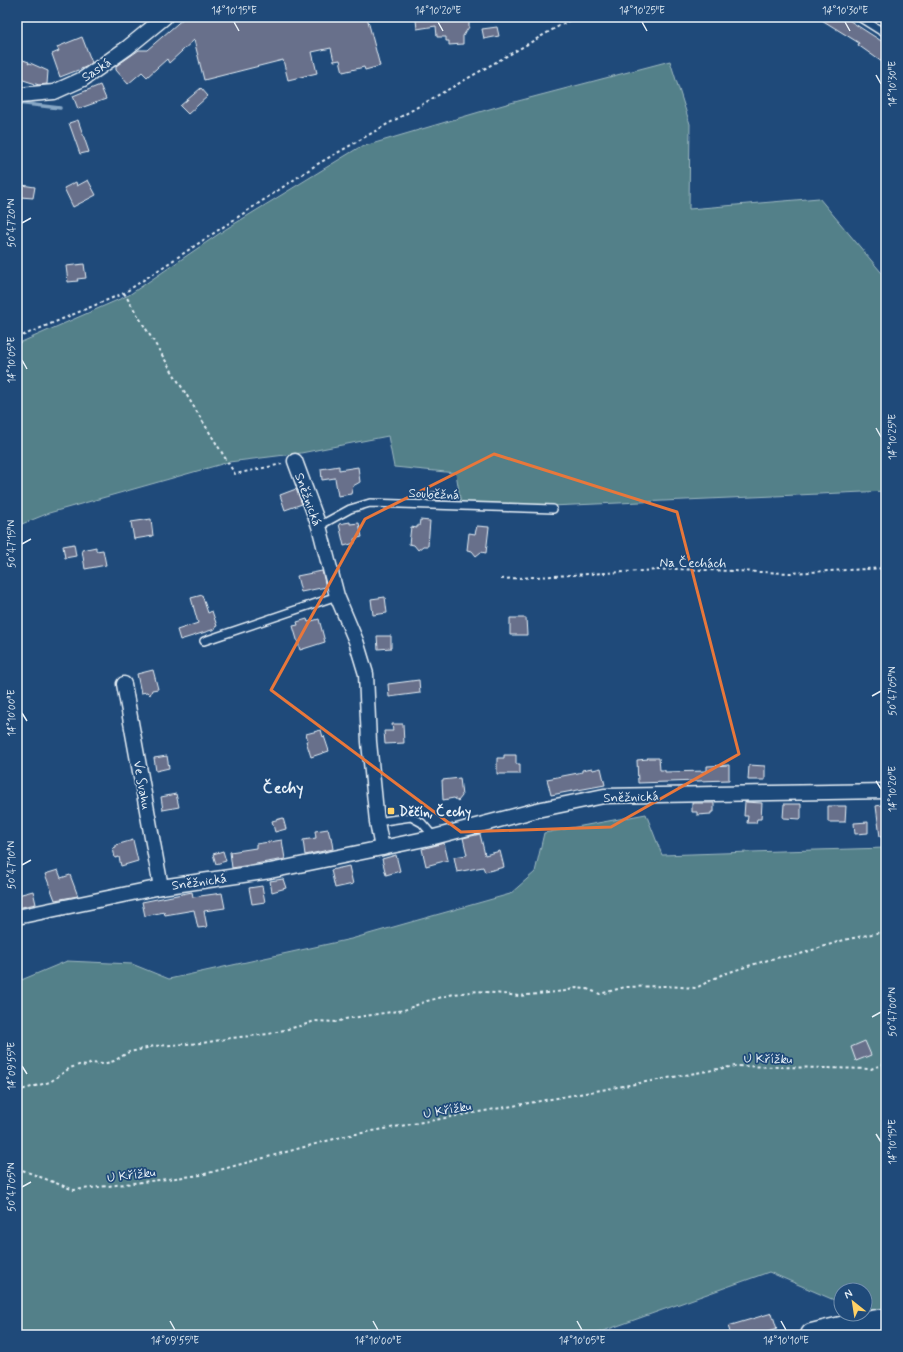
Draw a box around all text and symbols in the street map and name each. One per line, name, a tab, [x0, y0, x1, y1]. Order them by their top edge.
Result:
text: 14°10'15"E	[211, 4, 257, 18]
text: 14°10'20"E	[415, 4, 461, 18]
text: 14°10'25"E	[619, 4, 665, 18]
text: 14°10'30"E	[822, 4, 868, 18]
street label: Saská	[79, 54, 115, 86]
text: 14°10'30"E	[886, 61, 900, 107]
text: 50°47'20"N	[5, 198, 19, 248]
text: 14°10'05"E	[5, 337, 19, 383]
text: 14°10'25"E	[886, 414, 900, 460]
street label: Sněžnická	[290, 471, 325, 528]
street label: Souběžná	[408, 485, 460, 504]
text: 50°47'15"N	[5, 520, 19, 568]
street label: Na Čechách	[659, 553, 727, 573]
text: 50°47'05"N	[886, 666, 900, 716]
text: 14°10'00"E	[5, 689, 19, 737]
street label: Ve Svahu	[129, 759, 154, 811]
text: 14°10'20"E	[886, 766, 900, 812]
district label: Čechy	[263, 778, 303, 799]
street label: Sněžnická	[603, 788, 659, 807]
place label: Děčín, Čechy	[399, 803, 471, 821]
marker: Děčín, Čechy	[386, 806, 396, 816]
text: 50°47'10"N	[5, 840, 19, 889]
street label: Sněžnická	[171, 870, 228, 895]
text: 50°47'00"N	[886, 987, 900, 1037]
text: 14°09'55"E	[5, 1042, 19, 1090]
street label: U Křížku	[744, 1051, 793, 1068]
street label: U Křížku	[422, 1098, 473, 1123]
text: 14°10'15"E	[886, 1119, 900, 1165]
text: 50°47'05"N	[5, 1162, 19, 1212]
street label: U Křížku	[106, 1164, 156, 1187]
north arrow	[833, 1282, 873, 1322]
text: N	[842, 1286, 855, 1302]
text: 14°09'55"E	[151, 1334, 199, 1348]
text: 14°10'00"E	[354, 1334, 402, 1348]
text: 14°10'05"E	[559, 1334, 605, 1348]
text: 14°10'10"E	[763, 1334, 809, 1348]

